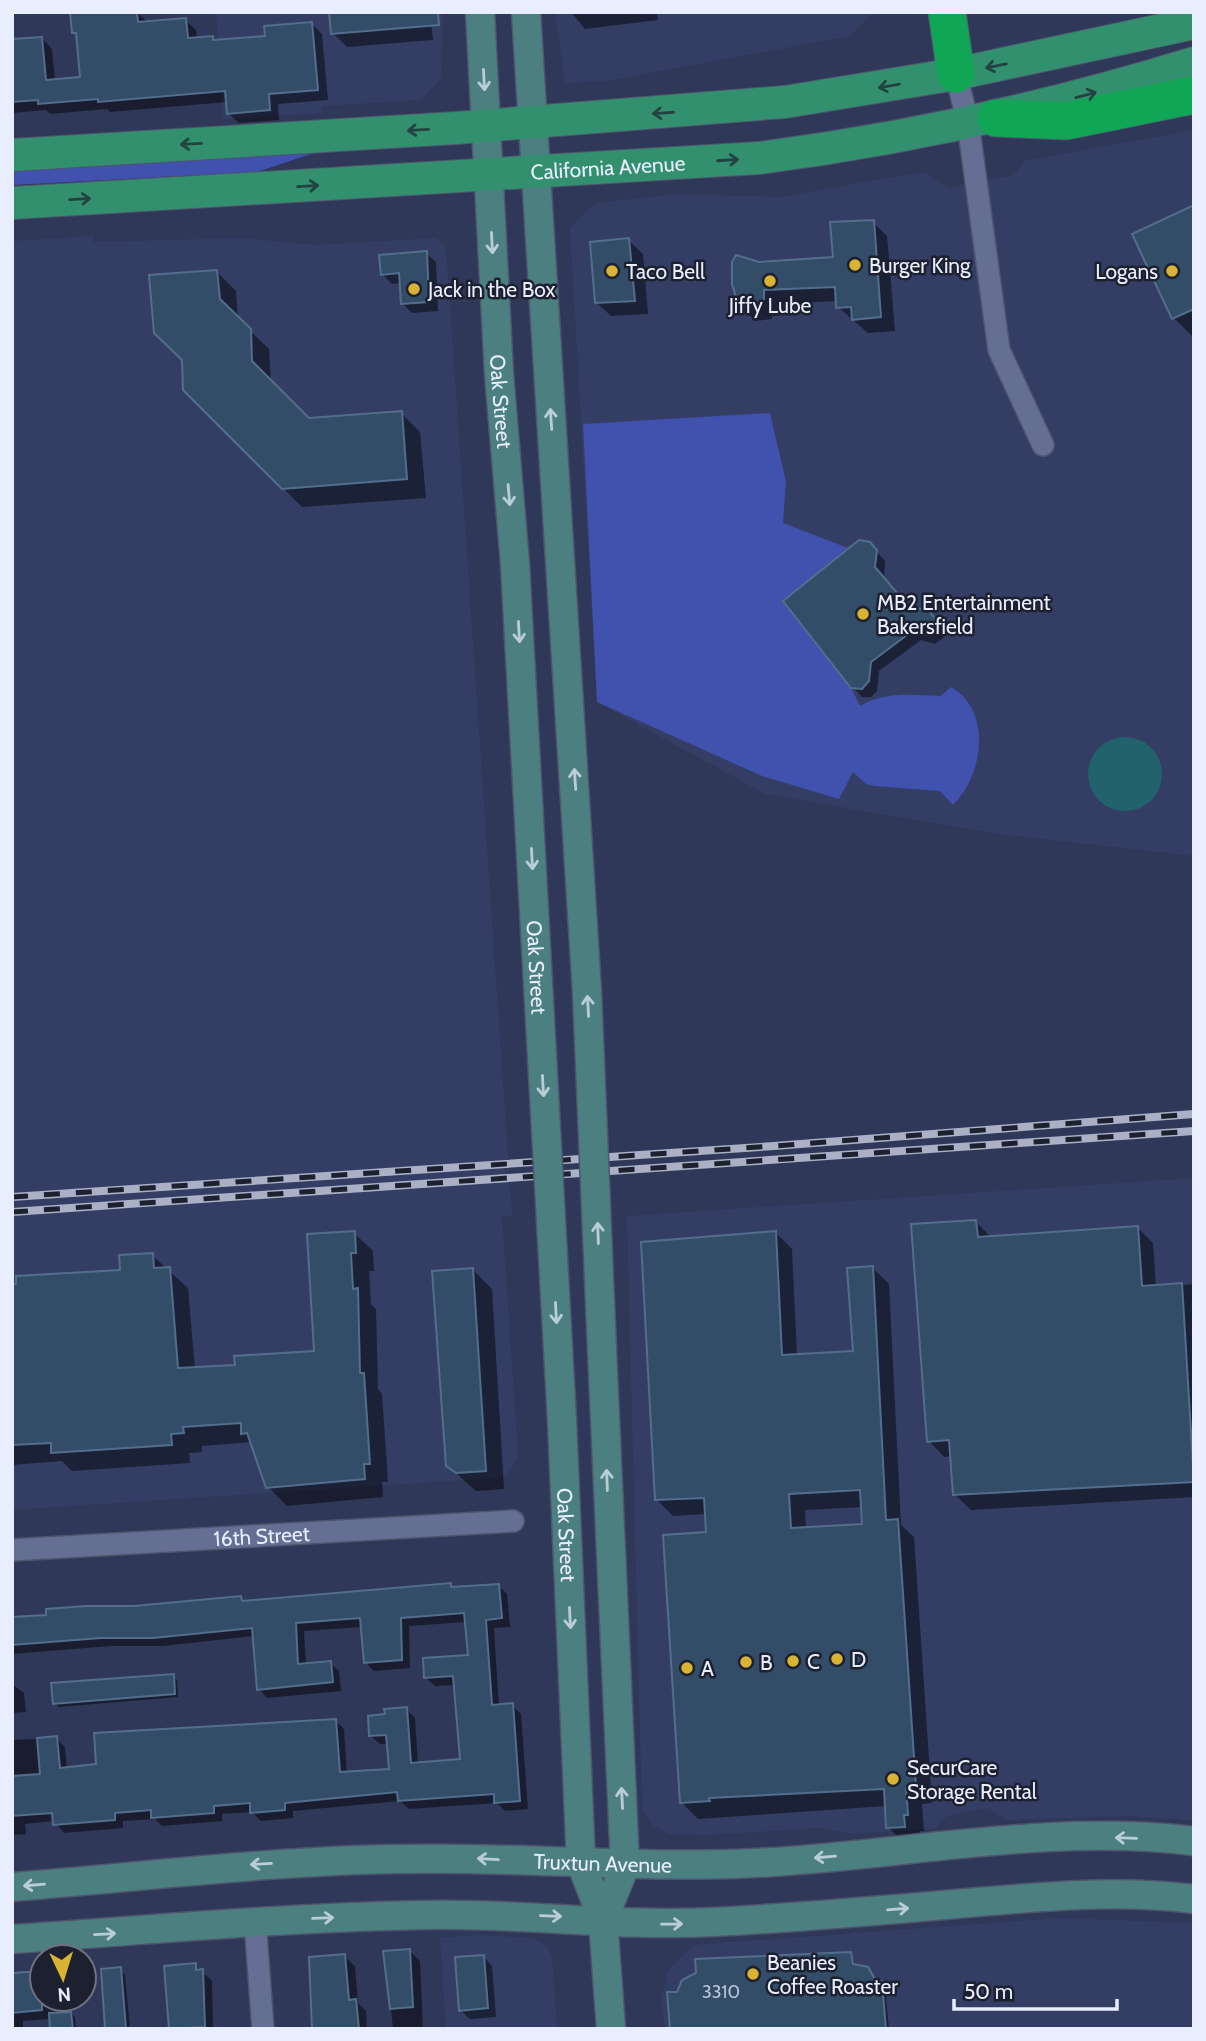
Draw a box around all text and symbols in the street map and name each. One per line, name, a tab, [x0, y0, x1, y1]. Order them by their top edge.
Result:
one-way arrow	[985, 60, 1008, 74]
one-way arrow	[478, 69, 491, 92]
one-way arrow	[878, 80, 901, 93]
one-way arrow	[1075, 88, 1097, 101]
one-way arrow	[652, 107, 675, 120]
one-way arrow	[408, 124, 430, 137]
one-way arrow	[180, 137, 203, 150]
street label: California Avenue	[530, 150, 686, 184]
one-way arrow	[717, 153, 739, 166]
one-way arrow	[296, 179, 318, 192]
one-way arrow	[69, 192, 91, 205]
one-way arrow	[486, 231, 499, 254]
place label: Burger King	[869, 253, 971, 278]
marker: Burger King	[847, 257, 863, 273]
place label: Taco Bell	[626, 259, 705, 284]
place label: Logans	[1095, 259, 1158, 284]
marker: Taco Bell	[604, 263, 620, 279]
marker: Logans	[1164, 263, 1180, 279]
marker: Jiffy Lube	[762, 273, 778, 289]
place label: Jack in the Box	[427, 277, 555, 302]
marker: Jack in the Box	[406, 281, 422, 297]
place label: Jiffy Lube	[728, 293, 812, 318]
street label: Oak Street	[485, 354, 518, 449]
one-way arrow	[545, 408, 558, 431]
one-way arrow	[503, 483, 516, 505]
place label: MB2 Entertainment Bakersfield	[877, 590, 1051, 639]
marker: MB2 Entertainment Bakersfield	[855, 606, 871, 622]
one-way arrow	[513, 620, 526, 643]
one-way arrow	[568, 768, 581, 791]
one-way arrow	[526, 847, 539, 870]
street label: Oak Street	[522, 920, 552, 1015]
one-way arrow	[581, 995, 594, 1018]
one-way arrow	[537, 1074, 550, 1097]
one-way arrow	[591, 1222, 604, 1245]
one-way arrow	[549, 1301, 562, 1324]
one-way arrow	[600, 1469, 614, 1492]
street label: Oak Street	[552, 1487, 581, 1583]
street label: 16th Street	[213, 1520, 310, 1551]
one-way arrow	[564, 1607, 577, 1630]
place label: D	[851, 1647, 866, 1672]
place label: C	[807, 1649, 820, 1674]
place label: B	[760, 1650, 773, 1675]
marker: D	[829, 1651, 845, 1667]
marker: C	[785, 1653, 801, 1669]
marker: B	[738, 1654, 754, 1670]
place label: A	[701, 1656, 714, 1681]
marker: A	[679, 1660, 695, 1676]
place label: SecurCare Storage Rental	[907, 1755, 1037, 1804]
marker: SecurCare Storage Rental	[885, 1771, 901, 1787]
one-way arrow	[615, 1786, 628, 1809]
one-way arrow	[1114, 1831, 1137, 1844]
street label: Truxtun Avenue	[533, 1848, 672, 1877]
one-way arrow	[815, 1851, 837, 1864]
one-way arrow	[477, 1852, 500, 1865]
one-way arrow	[250, 1858, 273, 1871]
one-way arrow	[24, 1879, 46, 1892]
one-way arrow	[887, 1902, 909, 1915]
one-way arrow	[539, 1910, 562, 1923]
one-way arrow	[312, 1912, 335, 1925]
one-way arrow	[660, 1917, 683, 1931]
one-way arrow	[93, 1927, 116, 1940]
north arrow	[28, 1943, 98, 2013]
place label: Beanies Coffee Roaster	[767, 1950, 898, 1999]
marker: Beanies Coffee Roaster	[745, 1966, 761, 1982]
scale bar	[954, 1968, 1117, 2012]
text: 50 m	[964, 1979, 1013, 2004]
house number: 3310	[702, 1981, 740, 2003]
text: N	[57, 1983, 72, 2006]

